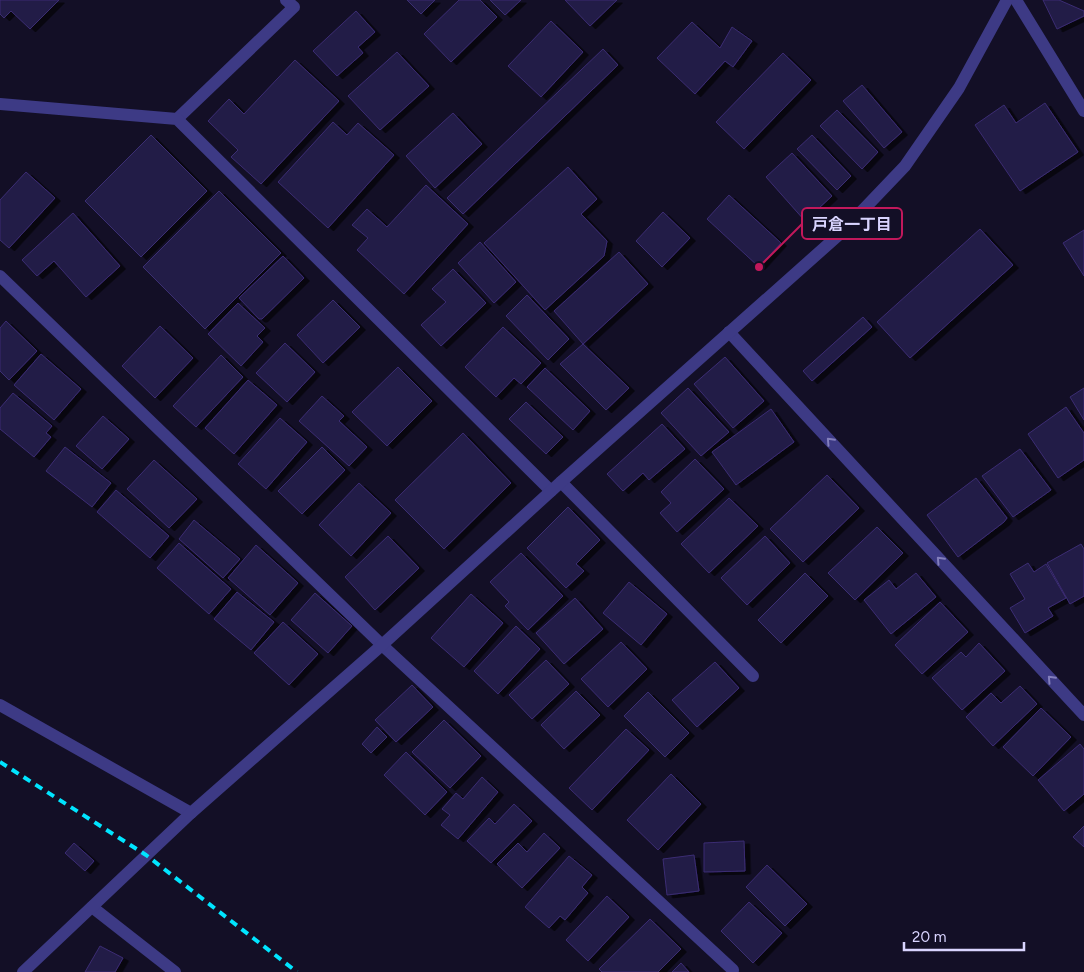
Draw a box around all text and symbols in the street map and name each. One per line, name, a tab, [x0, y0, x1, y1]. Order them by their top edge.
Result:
callout: 戸倉一丁目	[802, 208, 902, 239]
text: 戸倉一丁目	[812, 215, 892, 234]
one-way arrow	[827, 437, 836, 446]
one-way arrow	[937, 556, 946, 565]
one-way arrow	[1048, 675, 1057, 684]
scale bar	[904, 920, 1024, 952]
text: 20 m	[912, 928, 946, 946]

